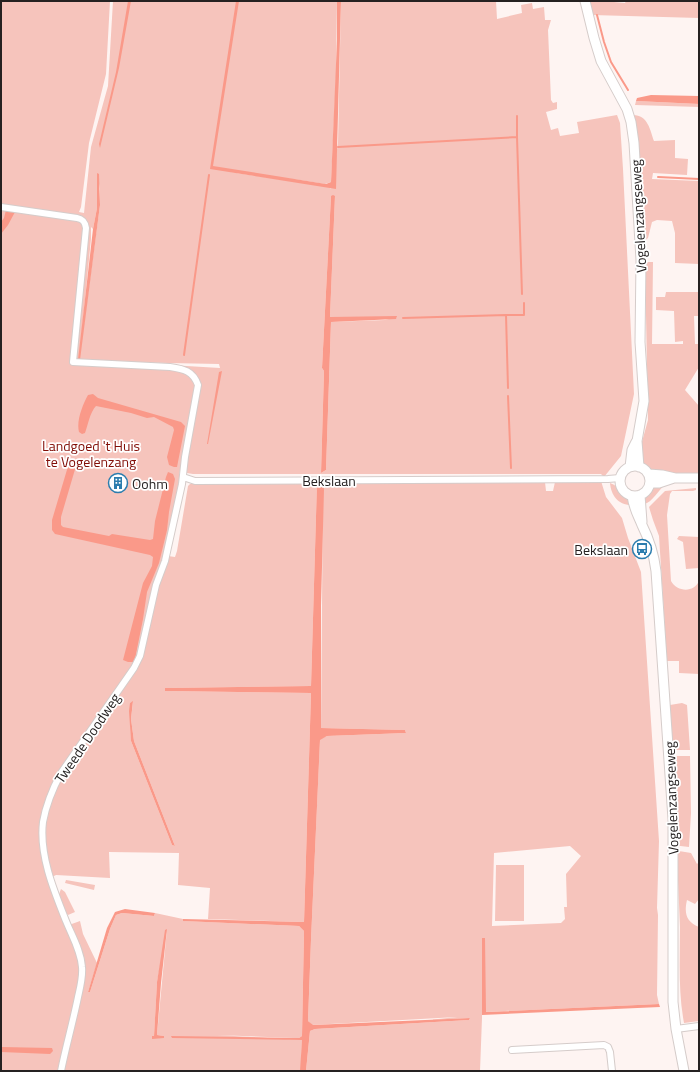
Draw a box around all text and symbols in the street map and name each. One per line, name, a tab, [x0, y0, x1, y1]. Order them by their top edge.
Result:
street label: Vogelenzangseweg	[625, 159, 651, 273]
park label: Landgoed 't Huis te Vogelenzang	[42, 435, 140, 472]
street label: Bekslaan	[302, 470, 356, 491]
building icon: Oohm	[107, 472, 129, 494]
place label: Oohm	[132, 473, 168, 494]
bus stop icon: Bekslaan	[631, 538, 653, 560]
place label: Bekslaan	[574, 539, 628, 560]
street label: Tweede Doodweg	[49, 689, 125, 787]
street label: Vogelenzangseweg	[659, 741, 683, 855]

